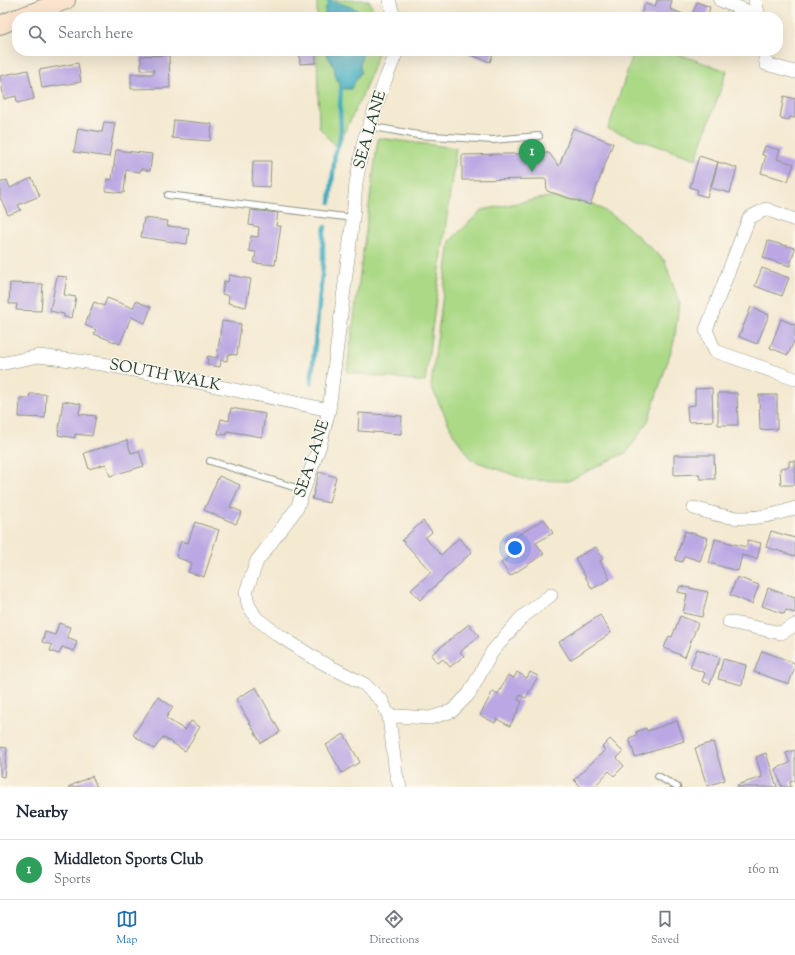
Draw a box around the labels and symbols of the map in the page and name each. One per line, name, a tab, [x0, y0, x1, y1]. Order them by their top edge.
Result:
street label: SEA LANE	[349, 88, 393, 172]
pin: 1	[519, 139, 545, 172]
street label: SOUTH WALK	[107, 354, 223, 398]
street label: SEA LANE	[290, 417, 337, 501]
your location	[505, 538, 525, 558]

